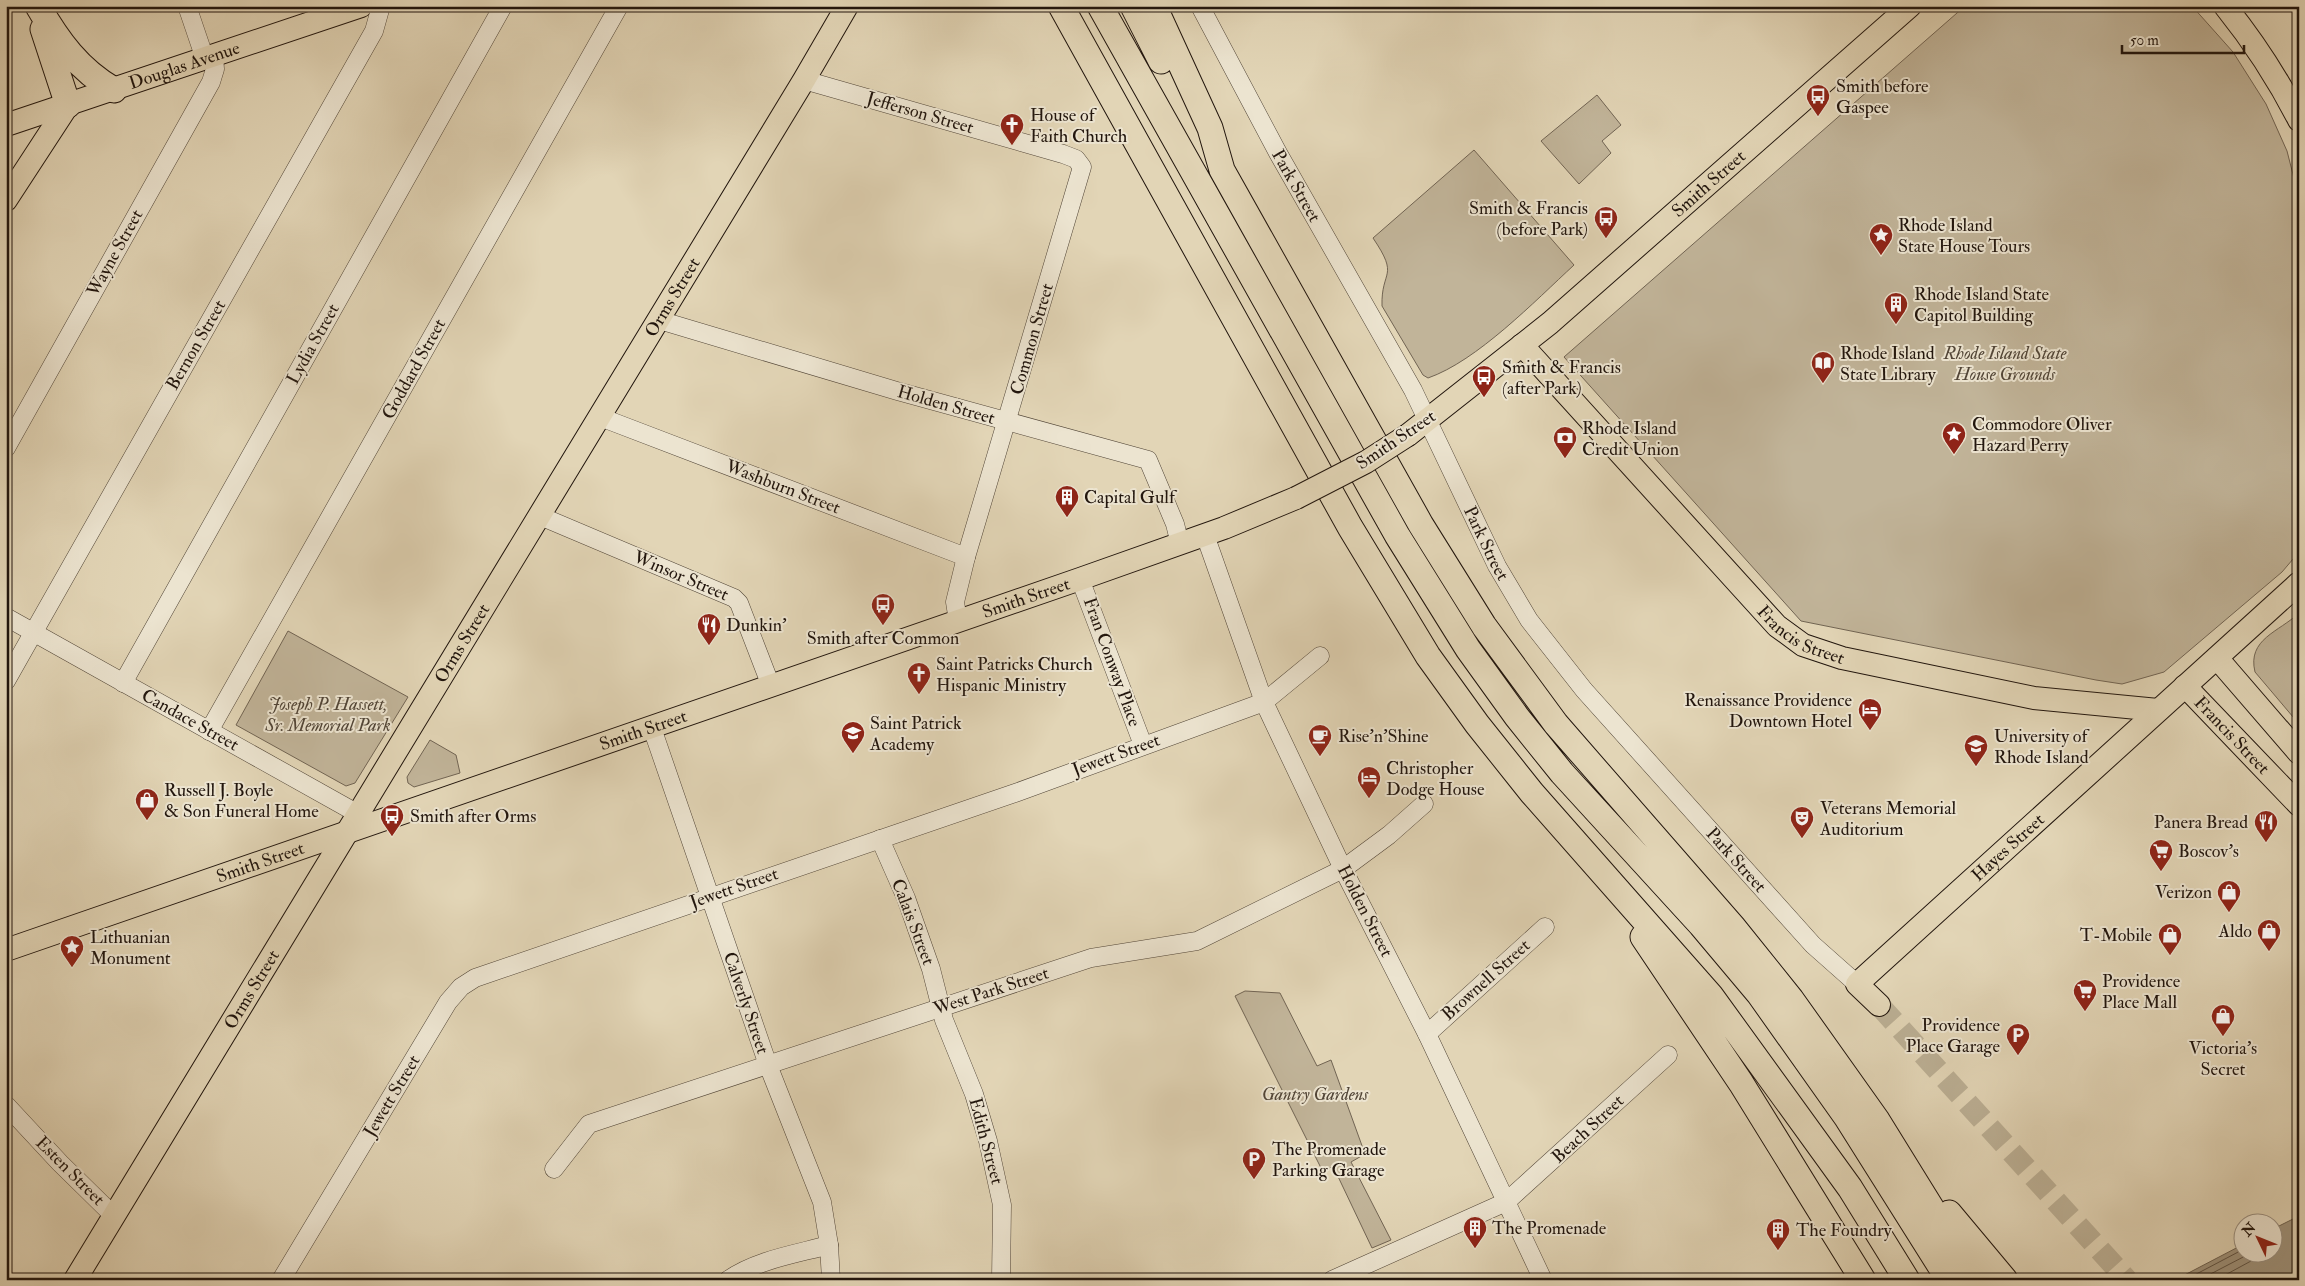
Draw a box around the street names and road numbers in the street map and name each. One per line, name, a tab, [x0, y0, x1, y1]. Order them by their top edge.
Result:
street label: Douglas Avenue	[126, 36, 243, 95]
street label: Jefferson Street	[863, 86, 976, 139]
street label: Park Street	[1267, 145, 1326, 226]
street label: Smith Street	[1667, 145, 1750, 222]
street label: Wayne Street	[81, 205, 148, 301]
street label: Orms Street	[639, 253, 705, 341]
street label: Common Street	[1005, 280, 1059, 397]
street label: Bernon Street	[161, 296, 231, 394]
street label: Lydia Street	[281, 299, 345, 388]
street label: Goddard Street	[377, 315, 451, 423]
street label: Holden Street	[895, 380, 998, 430]
street label: Smith Street	[1352, 405, 1440, 475]
street label: Washburn Street	[722, 454, 844, 519]
street label: Park Street	[1459, 502, 1515, 585]
street label: Winsor Street	[629, 545, 732, 606]
street label: Smith Street	[979, 572, 1073, 623]
street label: Fran Conway Place	[1078, 594, 1146, 730]
street label: Orms Street	[429, 599, 495, 687]
street label: Francis Street	[1752, 600, 1848, 670]
street label: Candace Street	[137, 684, 243, 756]
street label: Francis Street	[2189, 691, 2275, 779]
street label: Smith Street	[596, 704, 690, 756]
street label: Jewett Street	[1068, 728, 1163, 782]
street label: Hayes Street	[1966, 808, 2049, 886]
street label: Park Street	[1701, 822, 1772, 897]
street label: Smith Street	[213, 836, 307, 888]
street label: Holden Street	[1332, 861, 1398, 961]
street label: Jewett Street	[686, 862, 781, 914]
street label: Calais Street	[886, 876, 940, 969]
street label: Brownell Street	[1437, 934, 1535, 1026]
street label: Orms Street	[219, 945, 284, 1033]
street label: Calverly Street	[718, 949, 774, 1057]
street label: West Park Street	[929, 961, 1052, 1021]
street label: Jewett Street	[358, 1051, 426, 1142]
street label: Beach Street	[1547, 1090, 1629, 1168]
street label: Edith Street	[963, 1095, 1009, 1187]
street label: Esten Street	[30, 1131, 110, 1211]

